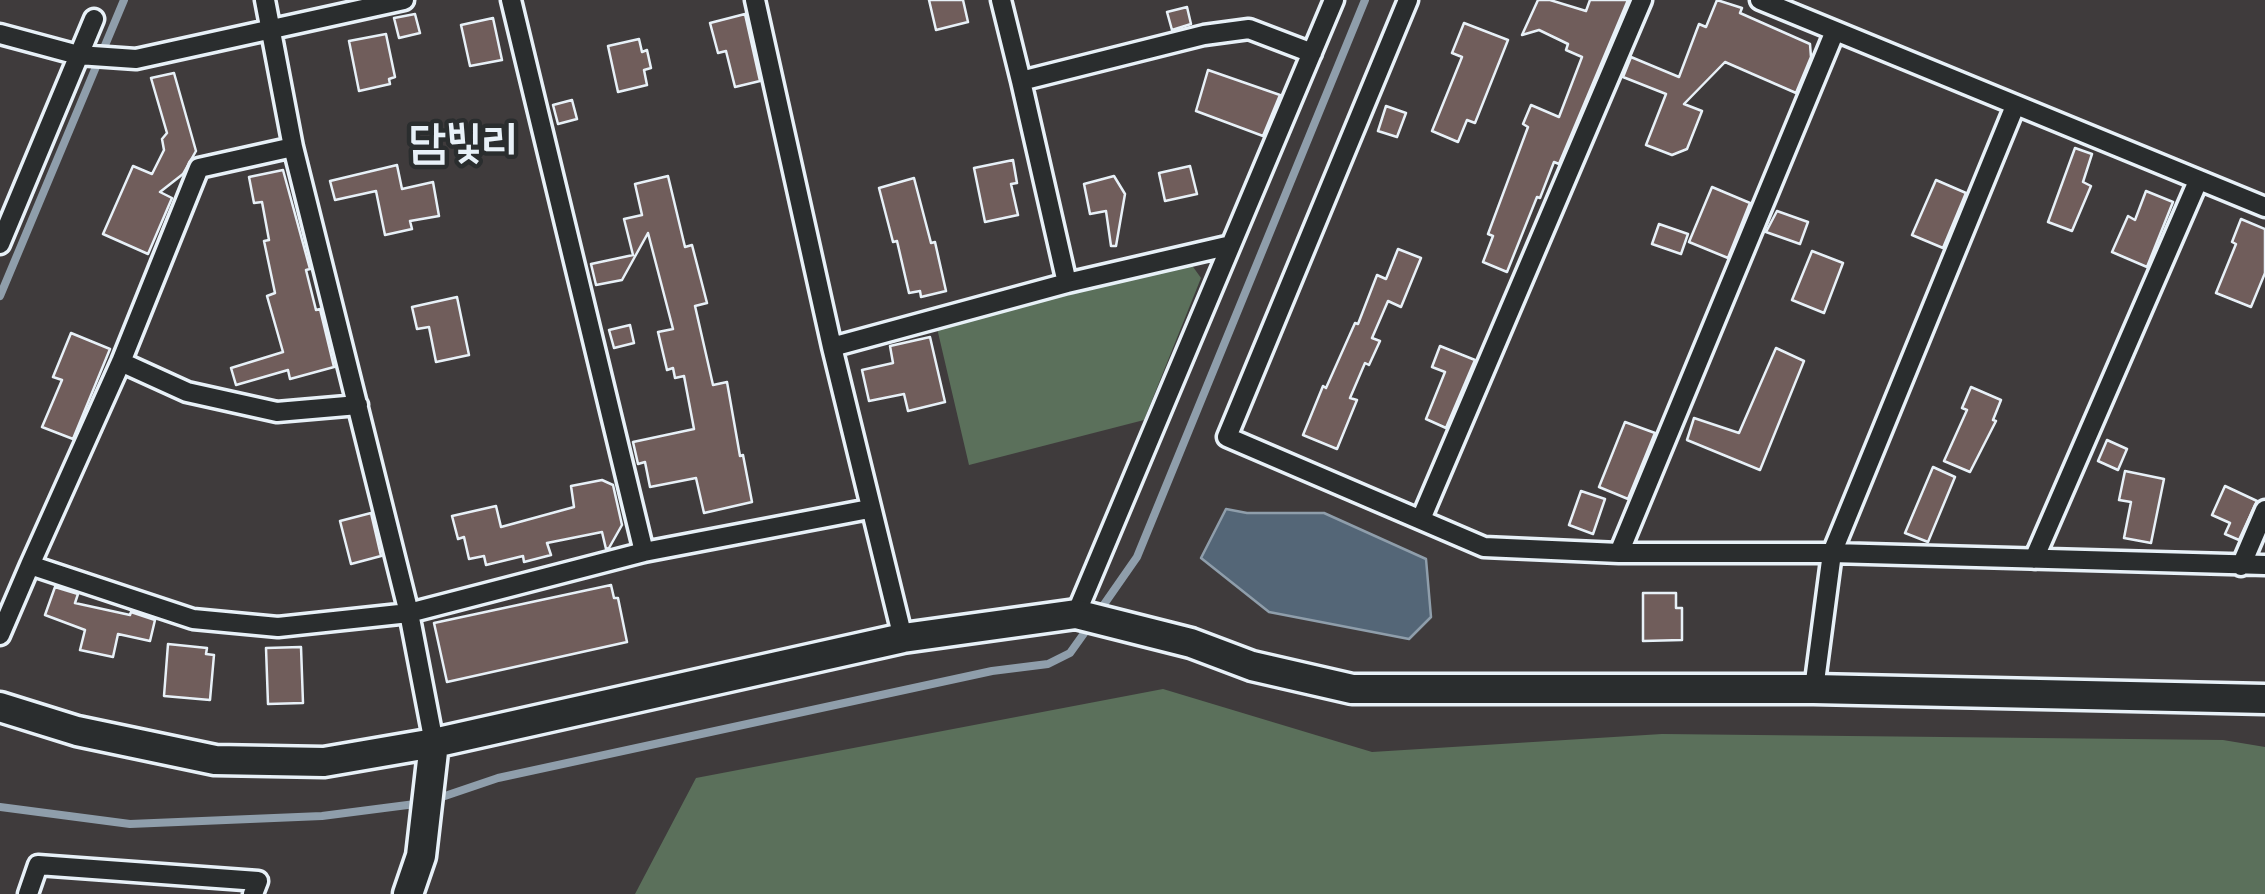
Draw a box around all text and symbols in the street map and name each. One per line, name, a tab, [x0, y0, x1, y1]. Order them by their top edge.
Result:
district label: 담빛리	[410, 122, 518, 176]

